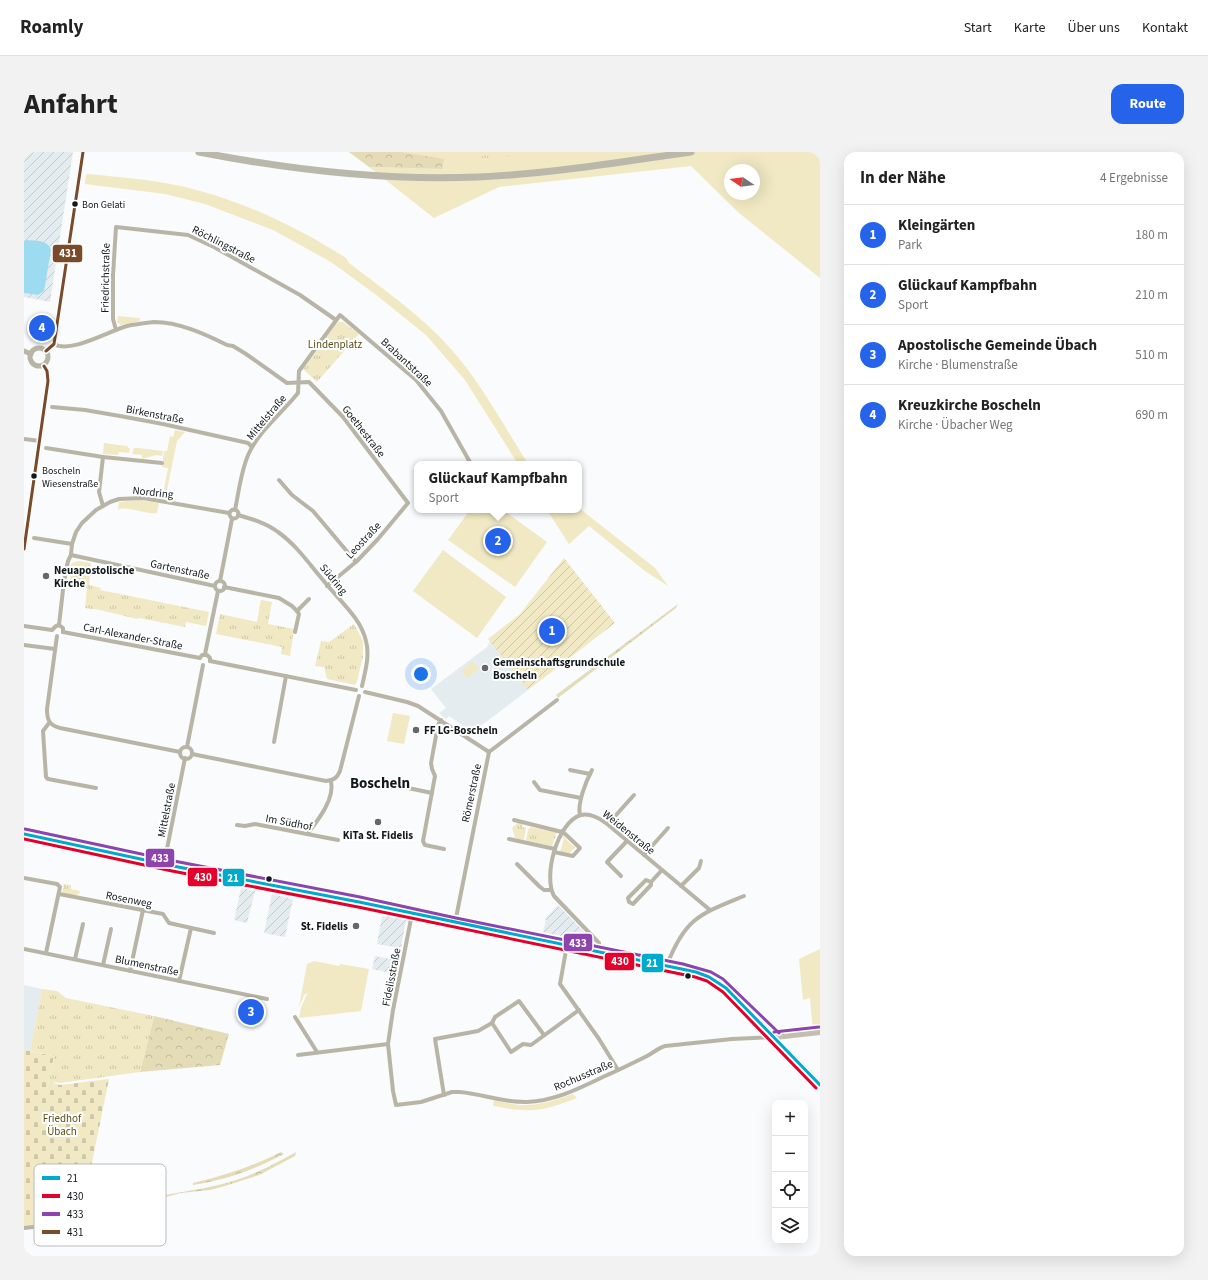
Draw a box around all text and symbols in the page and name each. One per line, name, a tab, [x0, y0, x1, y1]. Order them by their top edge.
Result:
text: Roamly	[20, 14, 83, 41]
text: Start	[964, 18, 992, 38]
text: Karte	[1014, 18, 1045, 38]
text: Über uns	[1067, 18, 1120, 38]
text: Kontakt	[1142, 18, 1188, 38]
text: Anfahrt	[24, 84, 118, 124]
button: Route	[1111, 84, 1184, 124]
north arrow	[724, 164, 760, 200]
text: In der Nähe	[860, 166, 946, 190]
text: 4 Ergebnisse	[1100, 169, 1168, 187]
place label: Bon Gelati	[82, 198, 125, 212]
marker: Bon Gelati	[70, 199, 80, 209]
text: Kleingärten	[898, 215, 975, 236]
street label: Röchlingstraße	[190, 222, 258, 267]
text: 1	[870, 226, 876, 244]
text: 180 m	[1135, 226, 1168, 244]
text: Park	[898, 236, 922, 254]
street label: Friedrichstraße	[97, 242, 114, 313]
line badge: 431	[52, 244, 83, 263]
text: 431	[59, 246, 77, 261]
text: Glückauf Kampfbahn	[898, 275, 1037, 296]
text: 2	[870, 286, 876, 304]
text: 210 m	[1135, 286, 1168, 304]
text: Sport	[898, 296, 928, 314]
pin: 4	[29, 313, 55, 343]
street label: Brabantstraße	[378, 334, 436, 391]
text: Apostolische Gemeinde Übach	[898, 335, 1097, 356]
park label: Lindenplatz	[308, 337, 362, 352]
text: 3	[870, 346, 876, 364]
text: 510 m	[1135, 346, 1168, 364]
text: Kirche · Blumenstraße	[898, 356, 1018, 374]
street label: Mittelstraße	[243, 391, 290, 443]
text: Kreuzkirche Boscheln	[898, 395, 1041, 416]
street label: Birkenstraße	[125, 402, 186, 428]
street label: Goethestraße	[339, 402, 389, 461]
text: 4	[870, 406, 876, 424]
text: 690 m	[1135, 406, 1168, 424]
text: Kirche · Übacher Weg	[898, 416, 1013, 434]
popup	[414, 461, 582, 513]
place label: Boscheln Wiesenstraße	[42, 464, 98, 491]
text: Glückauf Kampfbahn	[428, 468, 568, 489]
marker: Boscheln Wiesenstraße	[29, 471, 39, 481]
street label: Nordring	[132, 483, 175, 502]
text: Sport	[428, 489, 459, 507]
street label: Leostraße	[342, 518, 385, 562]
pin: 2	[485, 526, 511, 556]
street label: Gartenstraße	[149, 556, 211, 583]
street label: Südring	[316, 561, 351, 598]
place label: Neuapostolische Kirche	[54, 563, 135, 591]
marker: Neuapostolische Kirche	[41, 571, 51, 581]
pin: 1	[539, 616, 565, 646]
street label: Carl-Alexander-Straße	[82, 619, 184, 654]
place label: Gemeinschaftsgrundschule Boscheln	[493, 655, 625, 683]
marker: Gemeinschaftsgrundschule Boscheln	[480, 663, 490, 673]
your location	[411, 664, 431, 684]
place label: FF LG-Boscheln	[424, 723, 498, 738]
marker: FF LG-Boscheln	[411, 725, 421, 735]
street label: Römerstraße	[458, 762, 485, 824]
district label: Boscheln	[350, 773, 410, 794]
street label: Mittelstraße	[154, 781, 179, 839]
street label: Weidenstraße	[599, 807, 658, 859]
street label: Im Südhof	[264, 811, 314, 835]
marker: KiTa St. Fidelis	[373, 817, 383, 827]
place label: KiTa St. Fidelis	[343, 828, 413, 843]
line badge: 433	[145, 848, 175, 868]
text: 433	[151, 851, 169, 866]
line badge: 430	[187, 867, 218, 887]
line badge: 21	[222, 868, 245, 887]
text: 430	[194, 870, 212, 885]
text: 21	[227, 871, 239, 886]
unlabelled marker	[264, 874, 274, 884]
street label: Rosenweg	[104, 888, 154, 911]
place label: St. Fidelis	[301, 919, 348, 934]
marker: St. Fidelis	[351, 921, 361, 931]
line badge: 433	[563, 933, 593, 952]
text: 433	[569, 936, 587, 951]
street label: Fidelisstraße	[379, 946, 405, 1007]
street label: Blumenstraße	[114, 951, 181, 980]
line badge: 430	[604, 952, 635, 971]
line badge: 21	[641, 953, 664, 973]
text: 430	[611, 954, 629, 969]
text: 21	[646, 956, 658, 971]
unlabelled marker	[683, 971, 693, 981]
pin: 3	[238, 997, 264, 1027]
street label: Rochusstraße	[551, 1056, 615, 1095]
map controls	[772, 1100, 808, 1244]
button: +	[772, 1100, 808, 1136]
park label: Friedhof Übach	[43, 1111, 82, 1139]
button: −	[772, 1136, 808, 1172]
legend	[34, 1164, 166, 1246]
text: 21	[67, 1171, 78, 1186]
button: locate	[772, 1172, 808, 1208]
text: 430	[67, 1189, 83, 1204]
text: 433	[67, 1207, 83, 1222]
button: layers	[772, 1208, 808, 1244]
text: 431	[67, 1225, 83, 1240]

